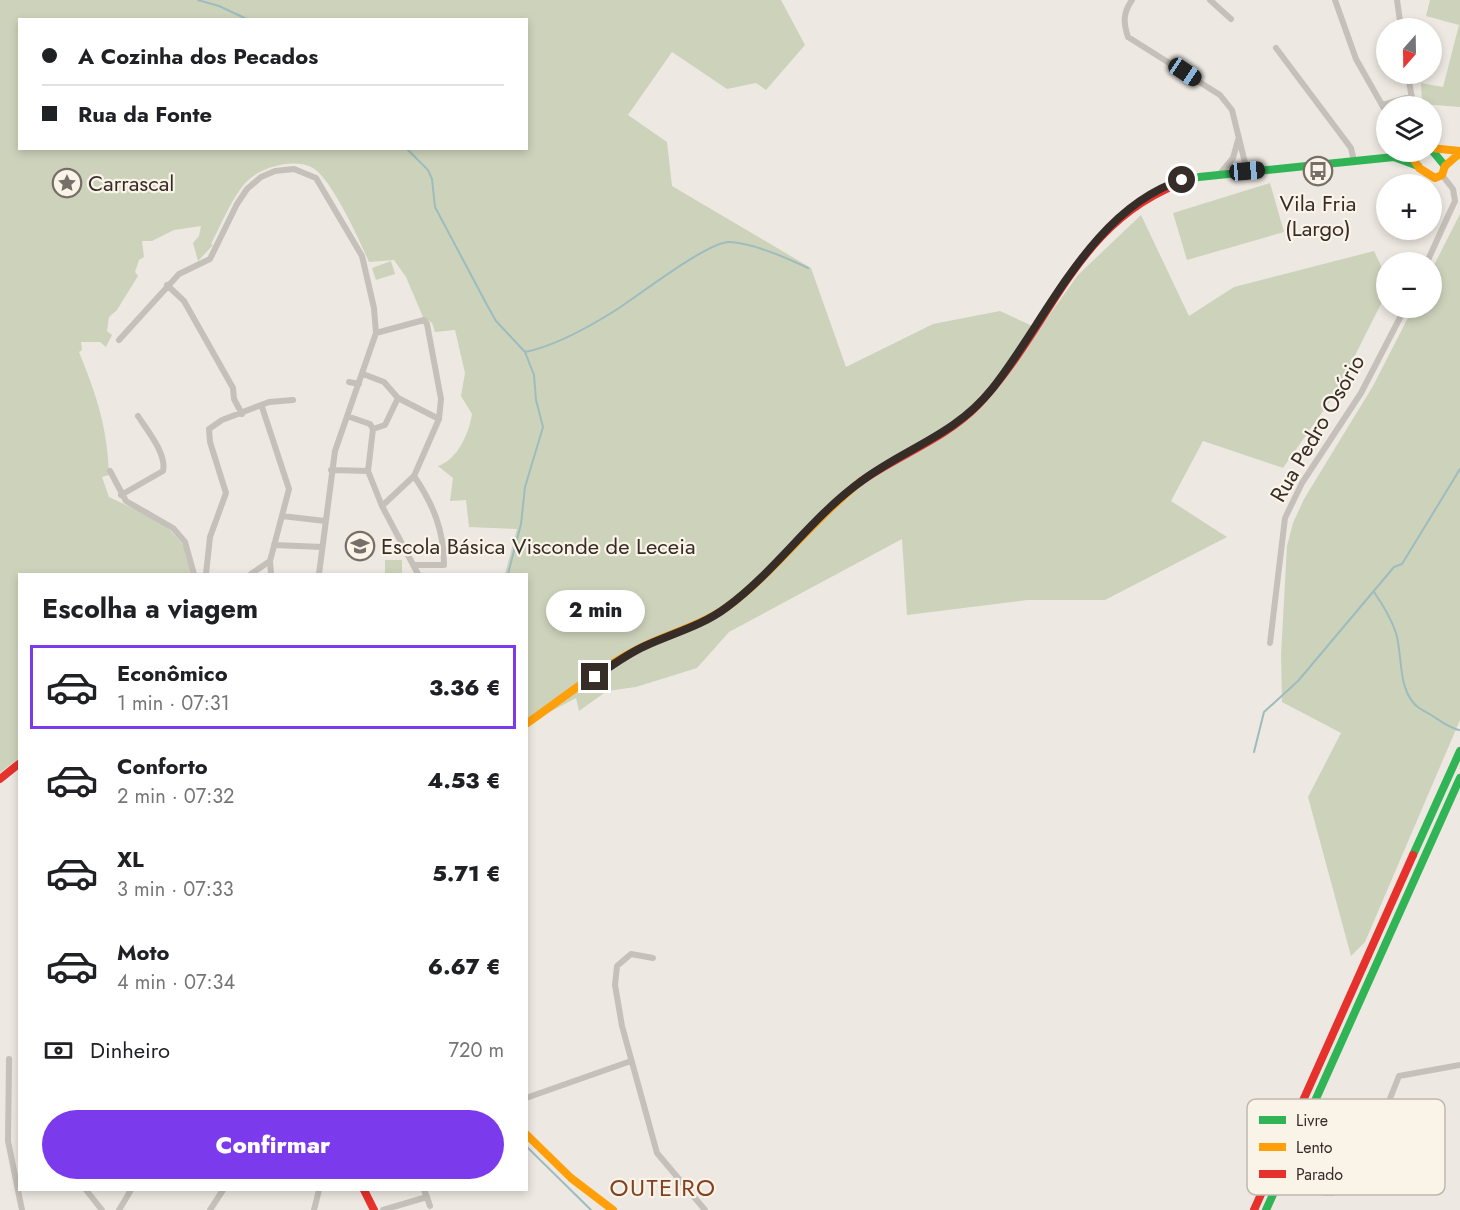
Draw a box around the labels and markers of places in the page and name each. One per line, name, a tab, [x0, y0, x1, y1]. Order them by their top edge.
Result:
bus stop icon: Vila Fria (Largo)	[1302, 155, 1334, 187]
place icon: Carrascal	[51, 167, 83, 199]
place label: Carrascal	[88, 167, 174, 199]
place label: Vila Fria (Largo)	[1280, 187, 1356, 244]
school or university icon: Escola Básica Visconde de Leceia	[344, 530, 376, 562]
place label: Escola Básica Visconde de Leceia	[381, 530, 695, 562]

